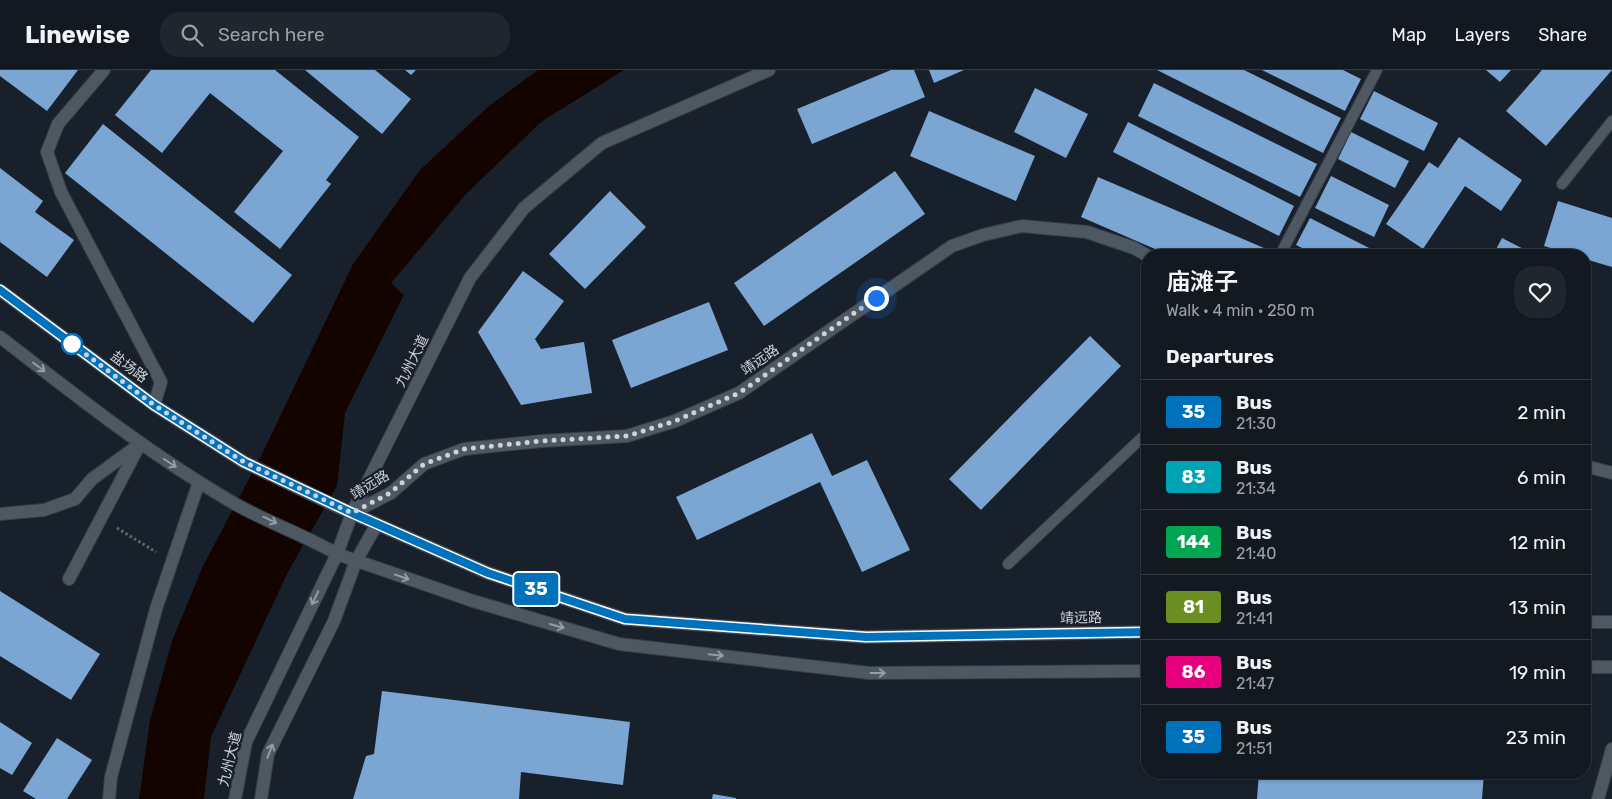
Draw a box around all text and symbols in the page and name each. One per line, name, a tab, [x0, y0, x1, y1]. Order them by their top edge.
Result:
search box	[160, 12, 510, 57]
text: Linewise	[25, 21, 130, 49]
icon: search	[178, 21, 206, 49]
text: Search here	[218, 23, 325, 46]
text: Map	[1392, 24, 1427, 46]
text: Layers	[1455, 24, 1510, 46]
text: Share	[1538, 24, 1587, 46]
button: heart	[1514, 266, 1566, 318]
text: 庙滩子	[1166, 268, 1238, 296]
your location	[864, 286, 889, 311]
text: Walk · 4 min · 250 m	[1166, 301, 1314, 320]
street label: 九州大道	[392, 332, 432, 390]
unlabelled marker	[61, 333, 83, 355]
street label: 靖远路	[738, 341, 782, 379]
text: Departures	[1166, 345, 1274, 368]
street label: 盐场路	[107, 348, 151, 386]
one-way arrow	[32, 361, 45, 372]
text: Bus	[1236, 391, 1272, 414]
text: 35	[1182, 401, 1205, 423]
text: 2 min	[1517, 401, 1566, 424]
text: 21:30	[1236, 414, 1276, 433]
text: Bus	[1236, 456, 1272, 479]
one-way arrow	[162, 458, 176, 468]
text: 83	[1181, 466, 1206, 488]
text: 6 min	[1517, 466, 1566, 489]
street label: 靖远路	[348, 467, 392, 503]
text: 21:34	[1236, 479, 1276, 498]
one-way arrow	[262, 516, 277, 526]
text: Bus	[1236, 521, 1272, 544]
text: 144	[1177, 531, 1210, 553]
text: 12 min	[1509, 531, 1566, 554]
text: 21:40	[1236, 544, 1276, 563]
one-way arrow	[394, 573, 409, 582]
line badge: 35	[514, 573, 558, 605]
text: 35	[524, 578, 548, 600]
text: Bus	[1236, 586, 1272, 609]
one-way arrow	[310, 590, 320, 605]
text: 81	[1183, 596, 1204, 618]
text: 13 min	[1509, 596, 1566, 619]
street label: 靖远路	[1060, 609, 1102, 627]
text: 21:41	[1236, 609, 1273, 628]
one-way arrow	[549, 622, 565, 632]
one-way arrow	[708, 650, 724, 660]
text: Bus	[1236, 651, 1272, 674]
text: 86	[1182, 661, 1205, 683]
text: 19 min	[1509, 661, 1566, 684]
one-way arrow	[870, 668, 886, 678]
text: 21:47	[1236, 674, 1274, 693]
text: Bus	[1236, 716, 1272, 739]
text: 35	[1182, 726, 1205, 748]
text: 23 min	[1506, 726, 1566, 749]
street label: 九州大道	[215, 730, 245, 788]
text: 21:51	[1236, 739, 1272, 758]
one-way arrow	[266, 744, 275, 759]

